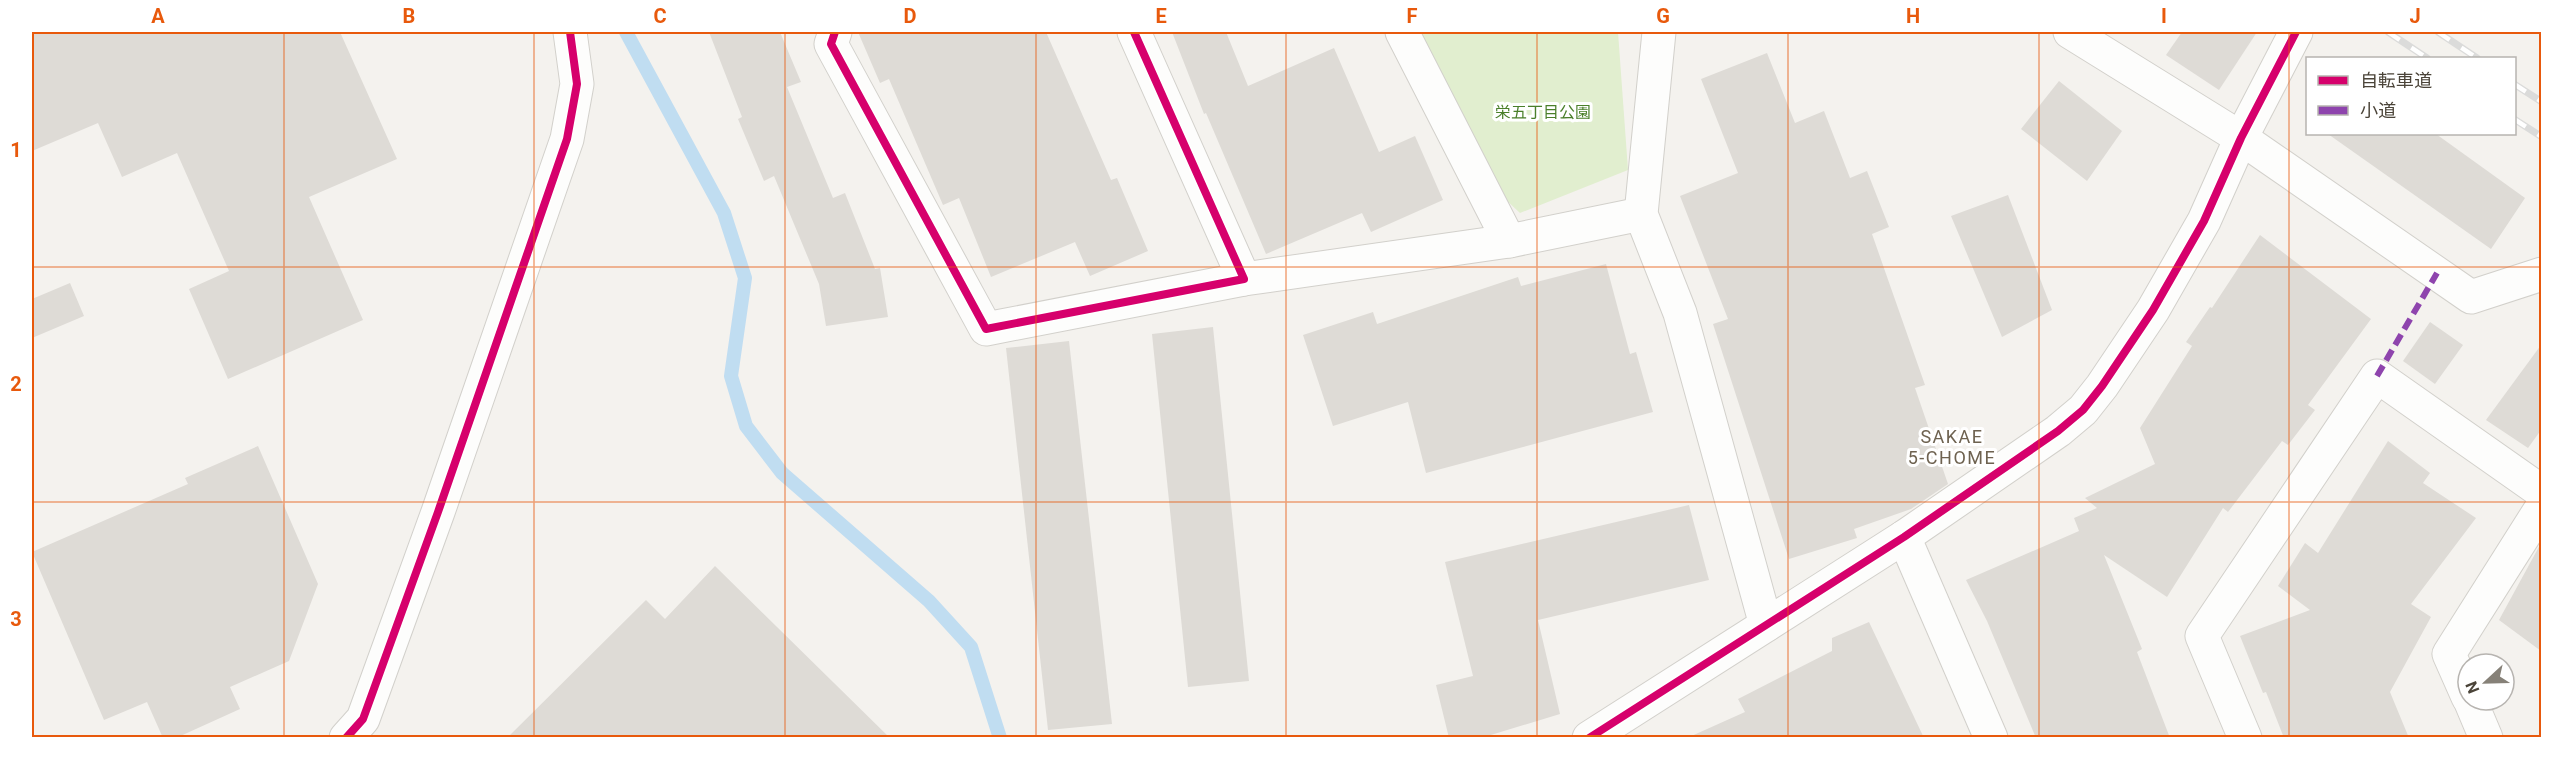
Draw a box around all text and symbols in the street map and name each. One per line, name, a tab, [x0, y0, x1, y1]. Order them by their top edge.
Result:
text: A	[151, 4, 165, 28]
text: B	[403, 4, 415, 28]
text: C	[653, 4, 667, 28]
text: D	[904, 4, 917, 28]
text: E	[1155, 4, 1167, 28]
text: F	[1407, 4, 1418, 28]
text: G	[1656, 4, 1670, 28]
text: H	[1906, 4, 1920, 28]
text: I	[2161, 4, 2167, 28]
text: J	[2409, 4, 2421, 28]
legend	[2306, 57, 2516, 135]
text: 自転車道	[2360, 70, 2432, 91]
text: 小道	[2360, 100, 2396, 121]
park label: 栄五丁目公園	[1495, 103, 1591, 122]
text: 1	[10, 138, 22, 162]
text: 2	[10, 372, 22, 396]
district label: SAKAE 5-CHOME	[1908, 426, 1996, 468]
text: 3	[10, 607, 22, 631]
north arrow	[2456, 652, 2516, 712]
text: N	[2462, 679, 2483, 696]

